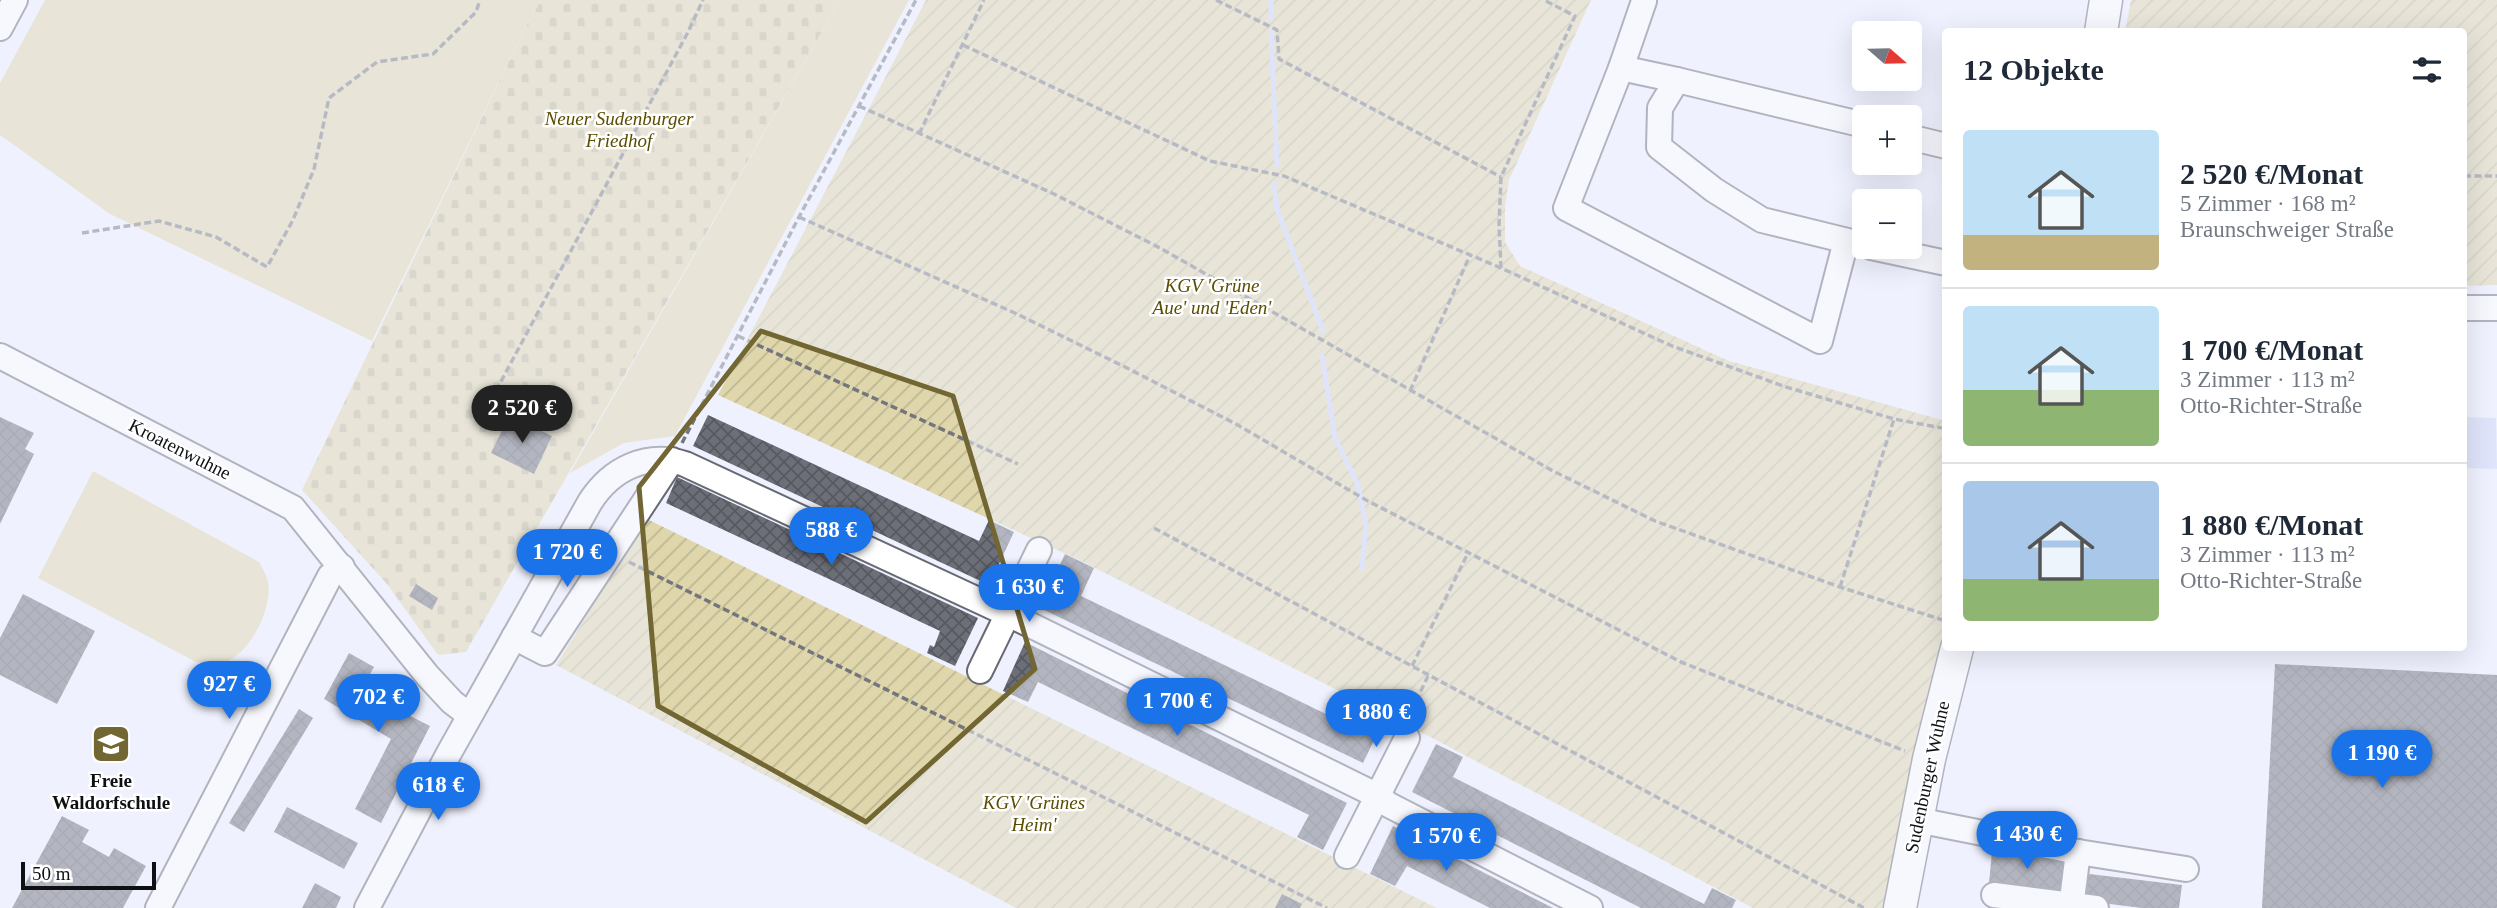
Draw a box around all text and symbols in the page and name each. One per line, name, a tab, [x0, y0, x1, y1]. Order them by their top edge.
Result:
north arrow	[1852, 21, 1922, 91]
map controls	[1852, 21, 1922, 259]
icon: filters	[2408, 51, 2446, 89]
text: 12 Objekte	[1963, 53, 2104, 86]
button: +	[1852, 105, 1922, 175]
park label: Neuer Sudenburger Friedhof	[544, 108, 694, 151]
text: 2 520 €/Monat	[2180, 157, 2363, 190]
icon: home	[2019, 158, 2103, 242]
button: −	[1852, 189, 1922, 259]
text: 5 Zimmer · 168 m²	[2180, 191, 2356, 216]
text: Braunschweiger Straße	[2180, 217, 2394, 242]
park label: KGV 'Grüne Aue' und 'Eden'	[1151, 275, 1272, 318]
text: 1 700 €/Monat	[2180, 333, 2363, 366]
icon: home	[2019, 334, 2103, 418]
text: 3 Zimmer · 113 m²	[2180, 367, 2355, 392]
pin: 2 520 €	[457, 386, 587, 445]
text: Otto-Richter-Straße	[2180, 393, 2362, 418]
text: 2 520 €	[488, 395, 557, 420]
street label: Kroatenwuhne	[125, 414, 235, 484]
pin: 588 €	[782, 508, 880, 567]
text: 1 880 €/Monat	[2180, 508, 2363, 541]
icon: home	[2019, 509, 2103, 593]
text: 588 €	[805, 517, 857, 542]
pin: 1 720 €	[502, 530, 632, 589]
text: 1 720 €	[533, 539, 602, 564]
text: 3 Zimmer · 113 m²	[2180, 542, 2355, 567]
pin: 1 630 €	[964, 564, 1094, 624]
text: Otto-Richter-Straße	[2180, 568, 2362, 593]
text: 1 630 €	[995, 574, 1064, 599]
pin: 927 €	[180, 662, 278, 721]
text: 927 €	[203, 671, 255, 696]
pin: 702 €	[329, 674, 427, 734]
pin: 1 700 €	[1112, 678, 1242, 738]
text: 702 €	[352, 684, 404, 709]
text: 1 700 €	[1143, 688, 1212, 713]
pin: 1 880 €	[1311, 690, 1441, 749]
text: 1 880 €	[1342, 699, 1411, 724]
street label: Sudenburger Wuhne	[1901, 699, 1953, 855]
school or university icon: Freie Waldorfschule	[90, 723, 132, 765]
pin: 1 190 €	[2317, 730, 2447, 790]
text: 1 190 €	[2348, 740, 2417, 765]
pin: 618 €	[389, 762, 487, 822]
place label: Freie Waldorfschule	[52, 770, 170, 813]
text: 618 €	[412, 772, 464, 797]
park label: KGV 'Grünes Heim'	[982, 792, 1085, 835]
pin: 1 430 €	[1962, 812, 2092, 871]
pin: 1 570 €	[1381, 814, 1511, 873]
text: 1 430 €	[1993, 821, 2062, 846]
text: 1 570 €	[1412, 823, 1481, 848]
scale bar	[21, 859, 156, 891]
text: 50 m	[32, 863, 71, 884]

